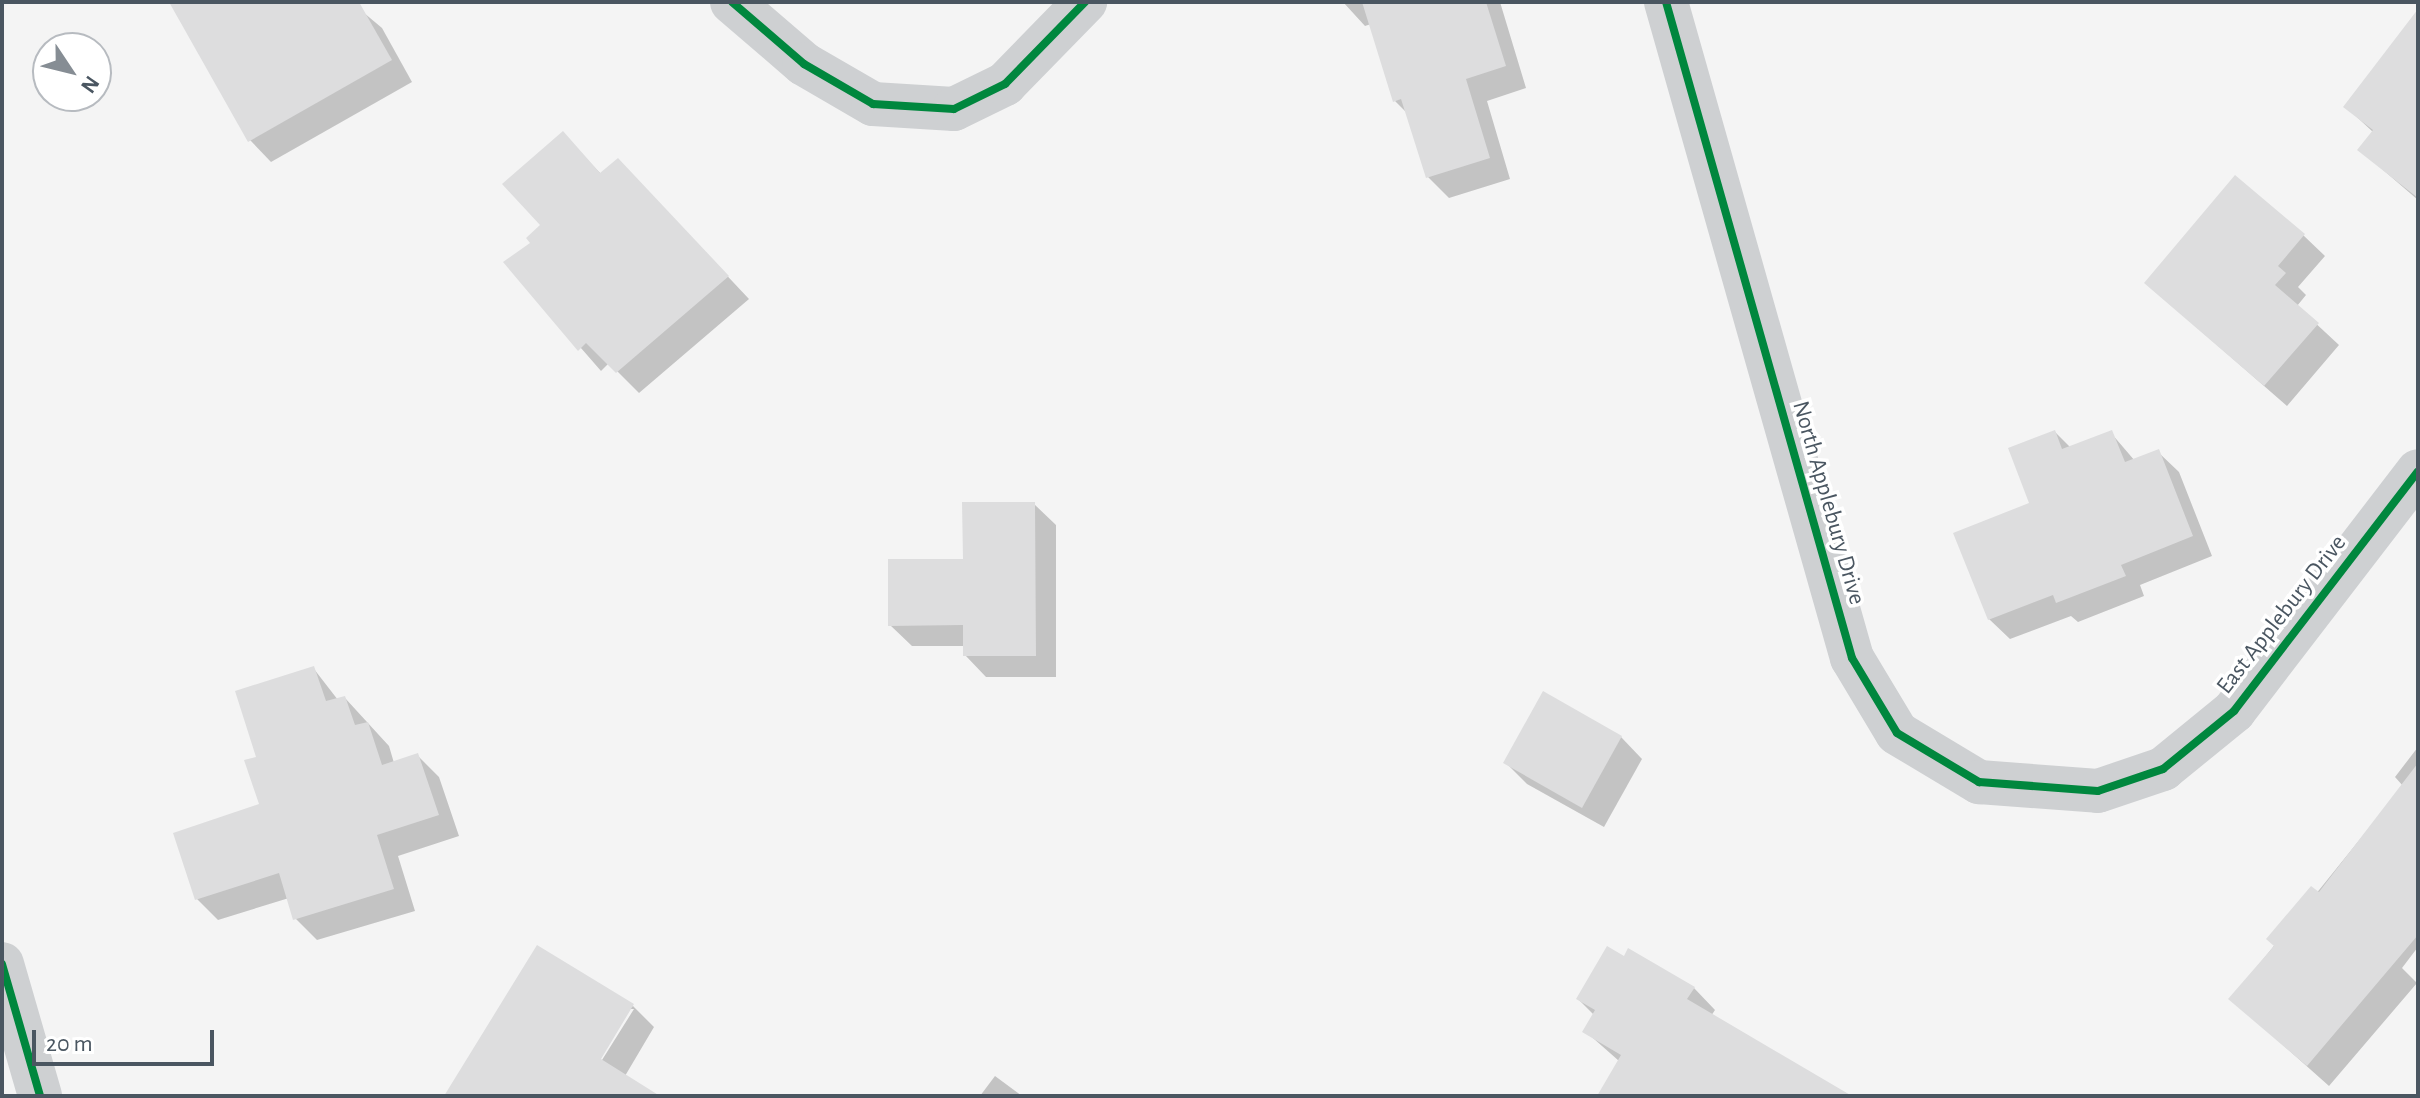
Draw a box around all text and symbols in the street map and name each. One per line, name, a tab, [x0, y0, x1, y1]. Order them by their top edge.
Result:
north arrow	[32, 32, 112, 112]
text: N	[77, 72, 103, 97]
street label: North Applebury Drive	[1785, 398, 1871, 608]
street label: East Applebury Drive	[2211, 530, 2353, 700]
scale bar	[36, 1014, 218, 1064]
text: 20 m	[46, 1032, 93, 1056]

